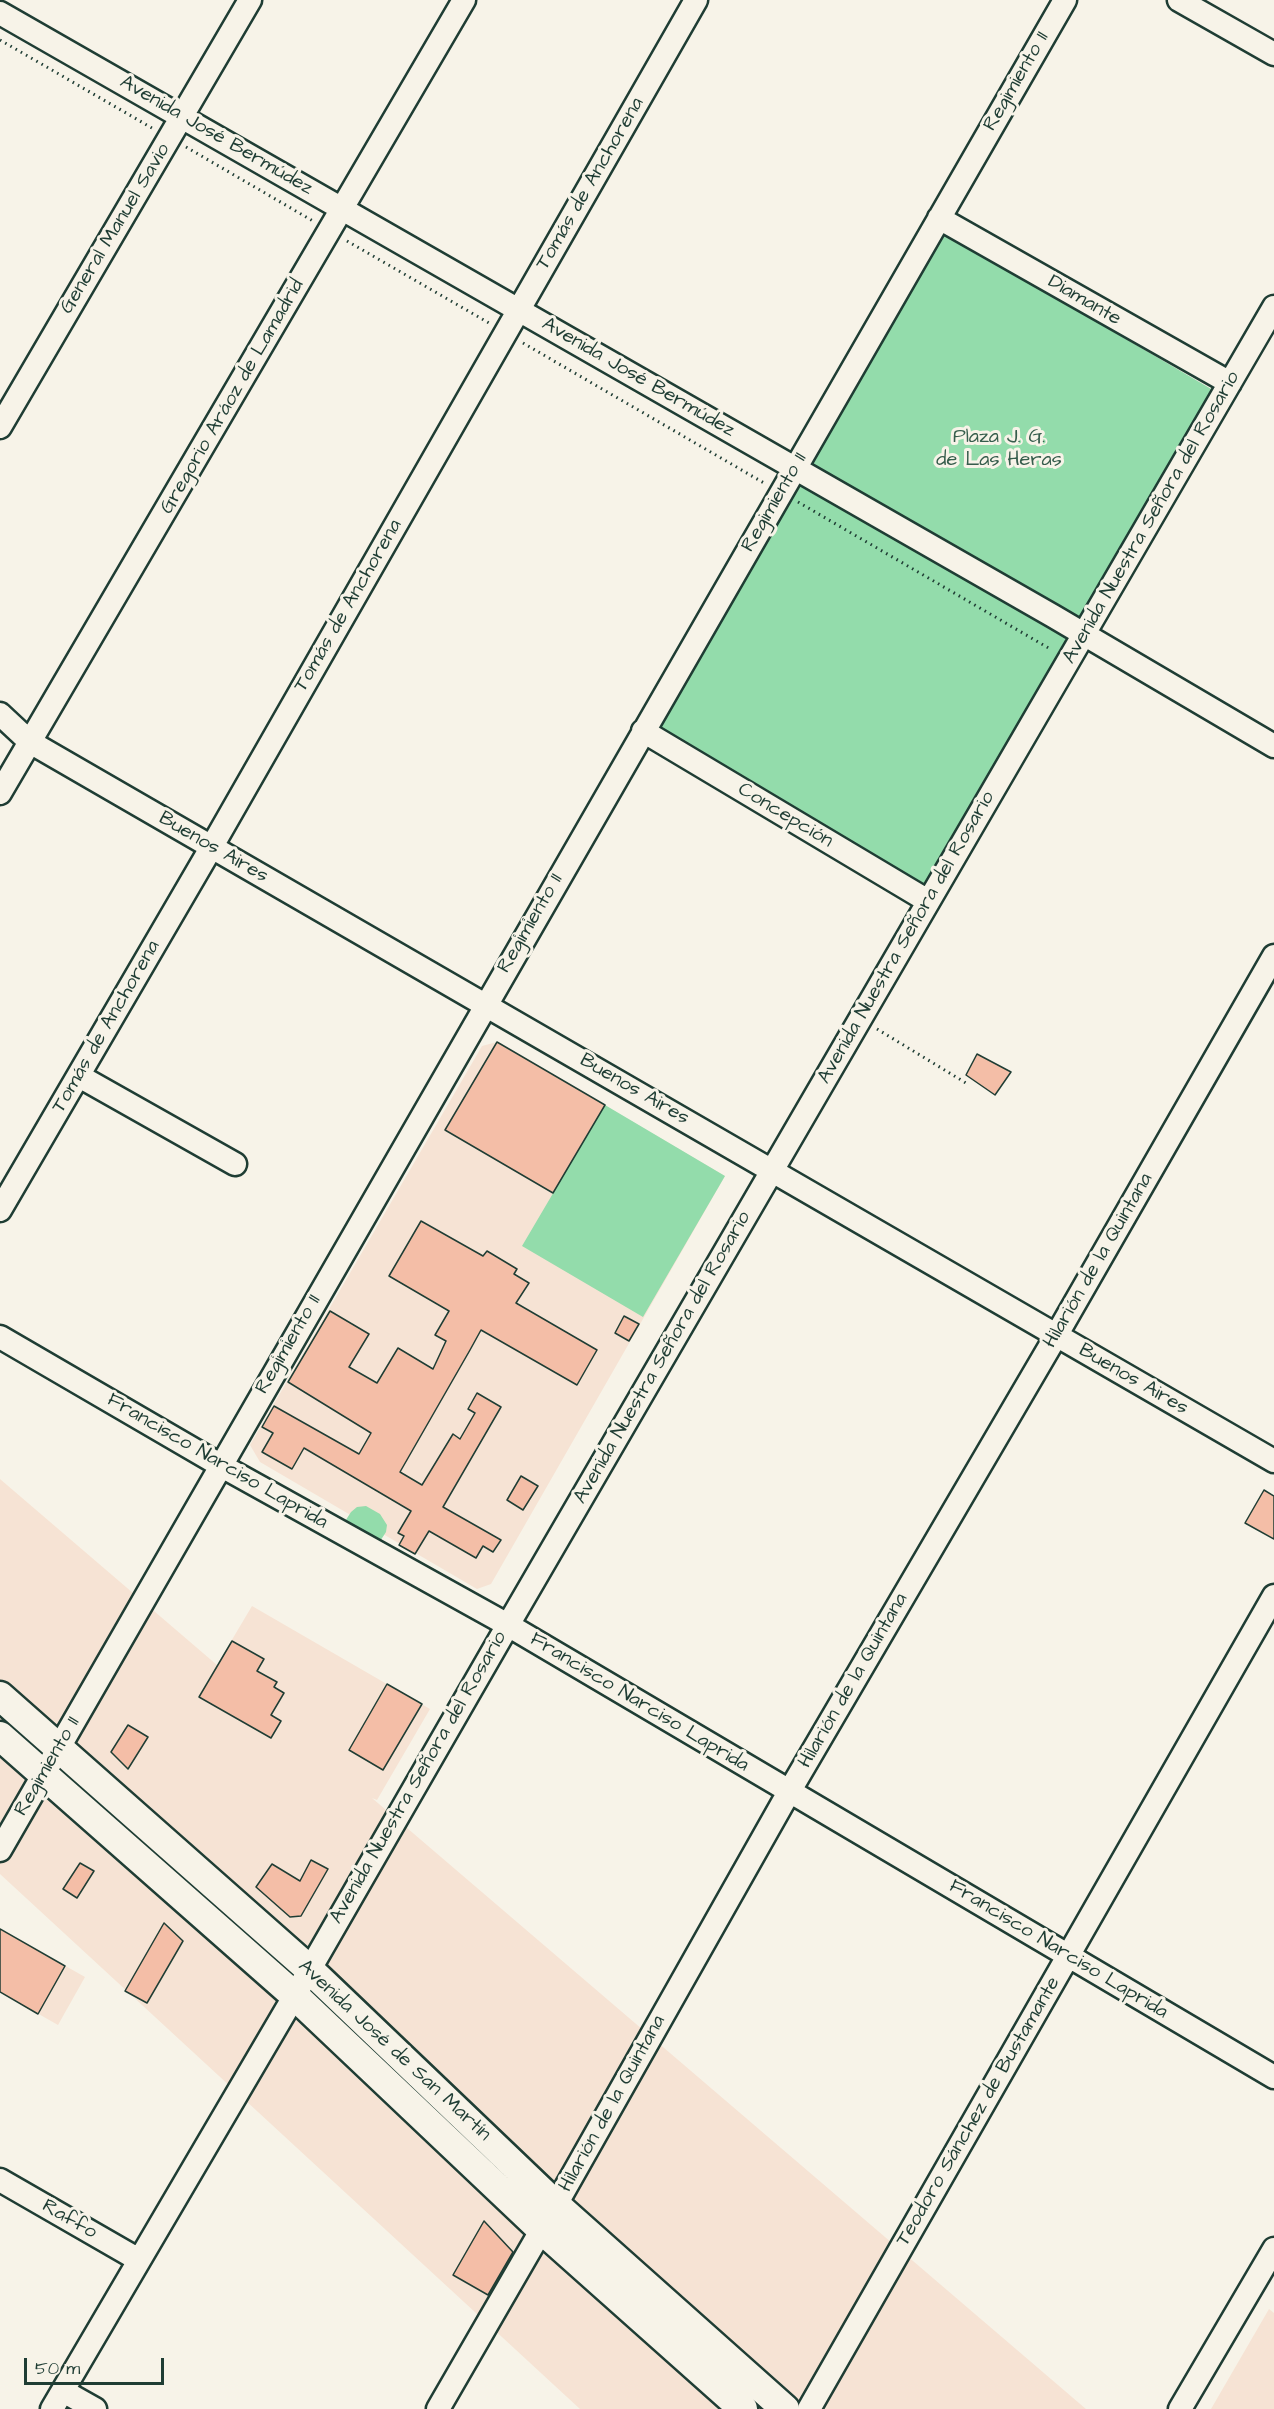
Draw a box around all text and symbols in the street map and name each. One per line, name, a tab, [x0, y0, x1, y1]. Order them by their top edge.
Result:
street label: Regimiento 11	[979, 28, 1055, 136]
street label: Avenida José Bermúdez	[115, 71, 317, 201]
street label: Tomás de Anchorena	[532, 93, 650, 275]
street label: General Manuel Savio	[56, 140, 176, 318]
street label: Diamante	[1043, 270, 1125, 332]
street label: Gregorio Aráoz de Lamadrid	[156, 275, 310, 519]
street label: Avenida José Bermúdez	[537, 313, 739, 443]
street label: Avenida Nuestra Señora del Rosario	[1058, 367, 1246, 669]
park label: Plaza J. G. de Las Heras	[936, 426, 1062, 473]
street label: Regimiento 11	[737, 449, 813, 557]
street label: Tomás de Anchorena	[290, 515, 408, 697]
street label: Concepción	[733, 778, 837, 854]
street label: Avenida Nuestra Señora del Rosario	[813, 787, 1001, 1089]
street label: Buenos Aires	[154, 807, 272, 889]
street label: Regimiento 11	[493, 870, 569, 978]
street label: Tomás de Anchorena	[48, 936, 166, 1118]
street label: Buenos Aires	[575, 1049, 693, 1131]
street label: Hilarión de la Quintana	[1039, 1169, 1159, 1353]
street label: Avenida Nuestra Señora del Rosario	[569, 1207, 757, 1509]
street label: Regimiento 11	[251, 1291, 327, 1399]
street label: Buenos Aires	[1074, 1339, 1192, 1421]
street label: Francisco Narciso Laprida	[102, 1389, 332, 1535]
street label: Hilarión de la Quintana	[794, 1589, 914, 1773]
street label: Avenida Nuestra Señora del Rosario	[325, 1627, 513, 1929]
street label: Francisco Narciso Laprida	[525, 1628, 753, 1778]
street label: Regimiento 11	[10, 1713, 86, 1821]
street label: Francisco Narciso Laprida	[944, 1875, 1172, 2025]
street label: Avenida José de San Martín	[293, 1955, 495, 2147]
street label: Teodoro Sánchez de Bustamante	[892, 1973, 1066, 2251]
street label: Hilarión de la Quintana	[554, 2012, 672, 2196]
street label: Raffo	[37, 2195, 101, 2245]
scale bar	[27, 2346, 166, 2384]
text: 50 m	[35, 2356, 80, 2381]

